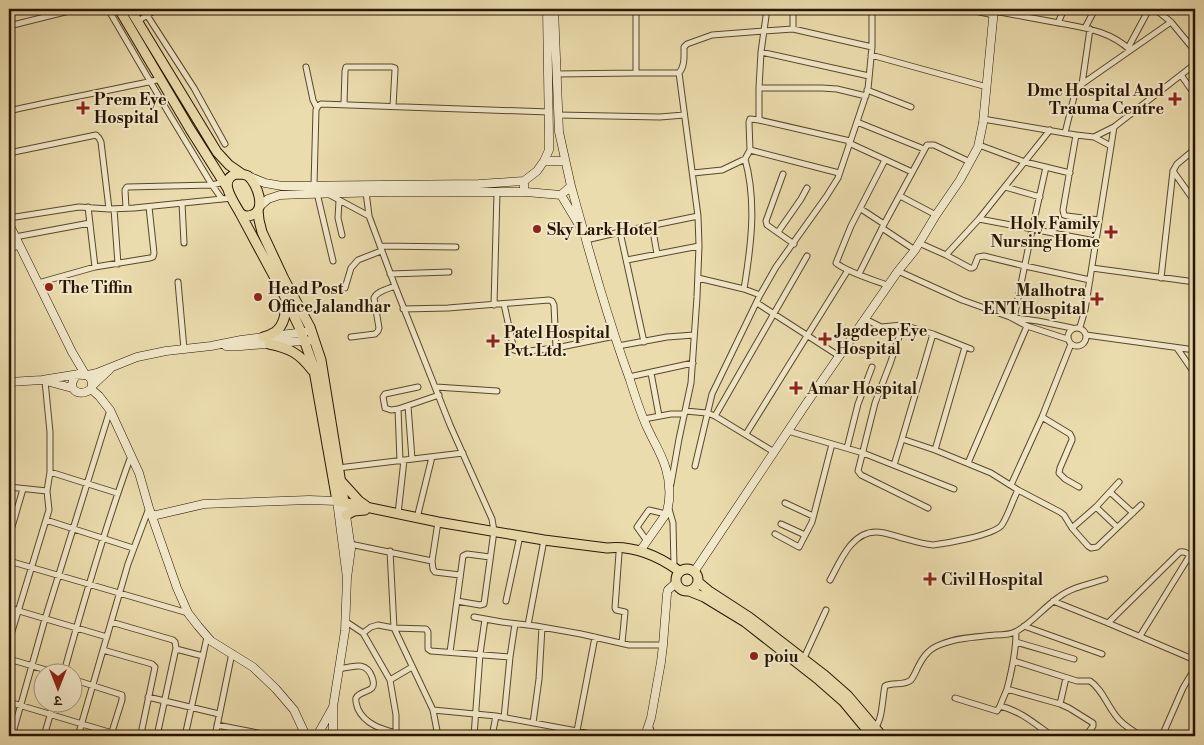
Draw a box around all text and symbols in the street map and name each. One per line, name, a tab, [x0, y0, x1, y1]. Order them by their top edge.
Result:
place label: Dmc Hospital And Trauma Centre	[1027, 81, 1164, 119]
place label: Prem Eye Hospital	[94, 90, 167, 128]
marker: Dmc Hospital And Trauma Centre	[1168, 92, 1182, 106]
marker: Prem Eye Hospital	[76, 101, 90, 115]
place label: Holy Family Nursing Home	[991, 214, 1101, 252]
place label: Sky Lark Hotel	[547, 220, 658, 240]
marker: Sky Lark Hotel	[531, 223, 543, 235]
marker: Holy Family Nursing Home	[1104, 225, 1118, 239]
place label: The Tiffin	[59, 278, 133, 298]
place label: Head Post Office Jalandhar	[268, 279, 391, 317]
marker: The Tiffin	[43, 281, 55, 293]
place label: Malhotra ENT Hospital	[983, 281, 1087, 319]
marker: Head Post Office Jalandhar	[252, 291, 264, 303]
marker: Malhotra ENT Hospital	[1090, 292, 1104, 306]
place label: Jagdeep Eye Hospital	[834, 321, 928, 359]
place label: Patel Hospital Pvt. Ltd.	[504, 323, 611, 361]
marker: Jagdeep Eye Hospital	[818, 332, 832, 346]
marker: Patel Hospital Pvt. Ltd.	[486, 334, 500, 348]
place label: Amar Hospital	[806, 379, 918, 399]
marker: Amar Hospital	[789, 381, 803, 395]
place label: Civil Hospital	[941, 570, 1044, 590]
marker: Civil Hospital	[923, 572, 937, 586]
place label: poiu	[764, 647, 799, 667]
marker: poiu	[748, 650, 760, 662]
north arrow	[32, 662, 82, 712]
text: उ	[54, 691, 63, 709]

